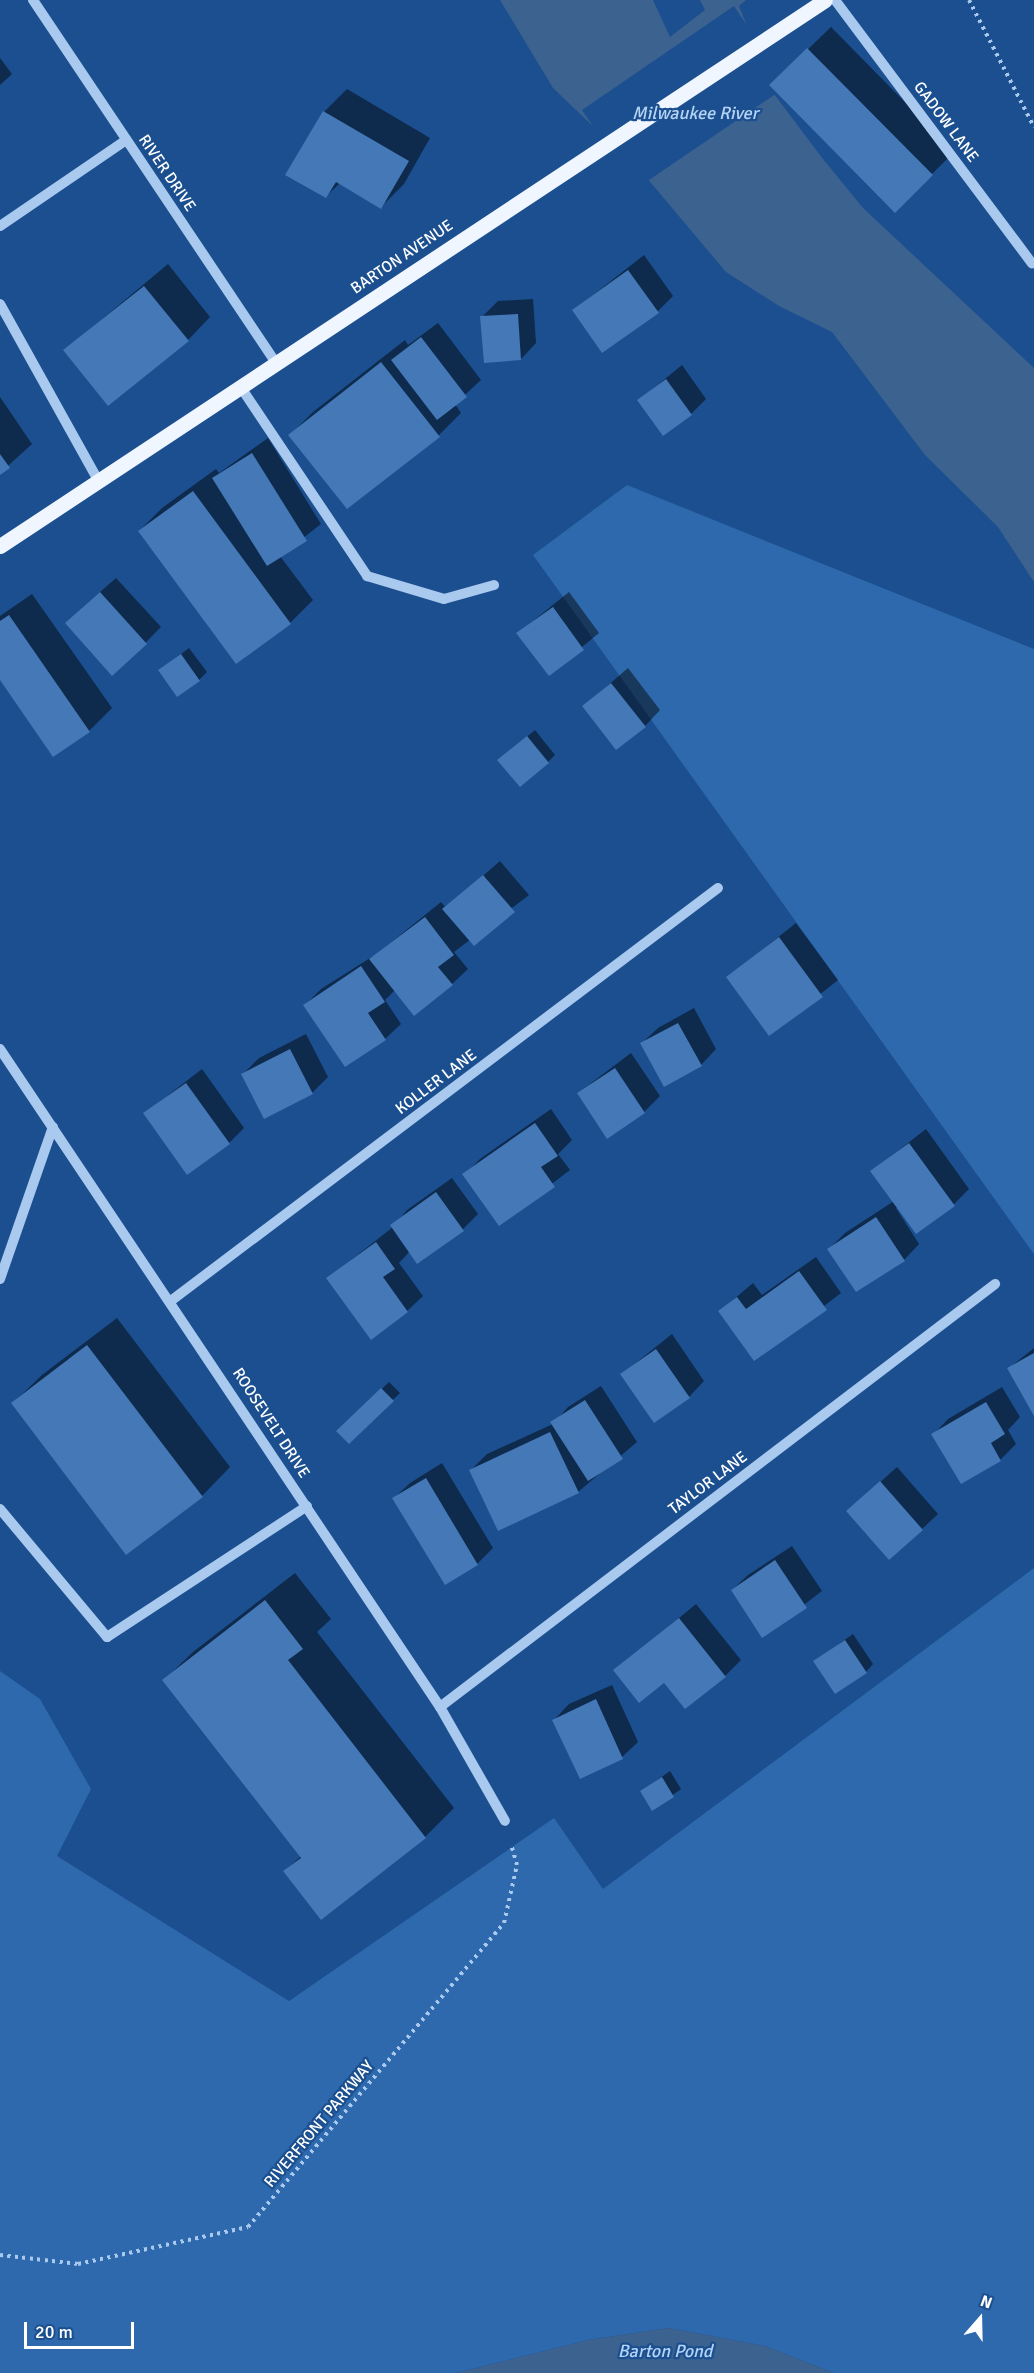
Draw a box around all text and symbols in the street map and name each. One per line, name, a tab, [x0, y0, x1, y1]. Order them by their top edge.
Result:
street label: GADOW LANE	[909, 78, 983, 166]
water label: Milwaukee River	[632, 102, 758, 124]
street label: RIVER DRIVE	[134, 131, 200, 215]
street label: BARTON AVENUE	[347, 216, 457, 298]
street label: KOLLER LANE	[392, 1045, 480, 1119]
street label: ROOSEVELT DRIVE	[228, 1364, 314, 1482]
street label: TAYLOR LANE	[665, 1447, 751, 1519]
street label: RIVERFRONT PARKWAY	[260, 2057, 378, 2191]
north arrow	[950, 2289, 1010, 2349]
text: N	[977, 2291, 995, 2313]
scale bar	[27, 2310, 136, 2348]
text: 20 m	[35, 2321, 73, 2343]
water label: Barton Pond	[618, 2340, 712, 2362]

